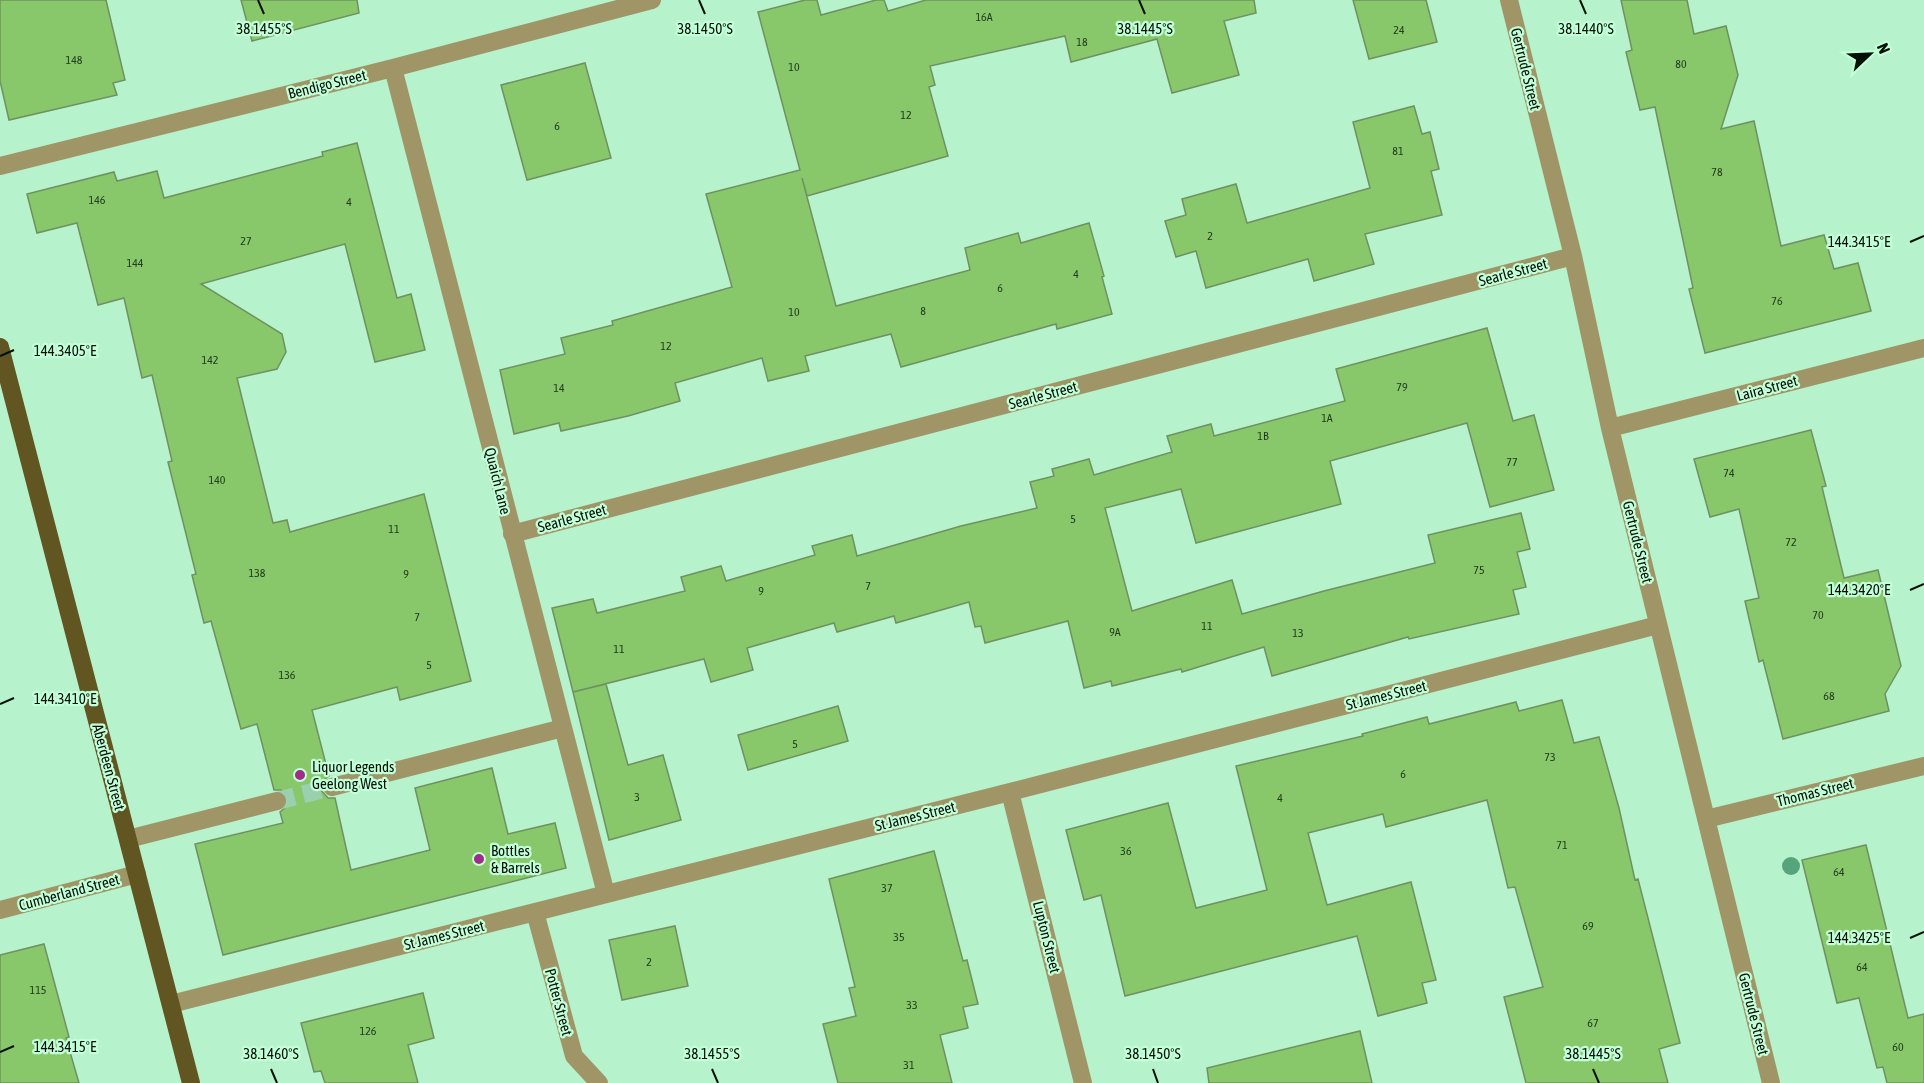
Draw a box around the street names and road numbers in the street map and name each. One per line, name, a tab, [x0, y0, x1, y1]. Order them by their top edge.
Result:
street label: Gertrude Street	[1508, 26, 1544, 112]
street label: Bendigo Street	[286, 66, 368, 102]
street label: Searle Street	[1477, 255, 1549, 289]
street label: Laira Street	[1735, 372, 1799, 404]
street label: Searle Street	[1007, 378, 1079, 412]
street label: Quaich Lane	[482, 446, 515, 516]
street label: Gertrude Street	[1620, 499, 1656, 585]
street label: Searle Street	[536, 501, 608, 535]
street label: St James Street	[1344, 677, 1428, 713]
street label: Aberdeen Street	[89, 722, 129, 812]
street label: Thomas Street	[1775, 774, 1855, 810]
street label: St James Street	[873, 798, 957, 834]
street label: Cumberland Street	[17, 870, 121, 914]
street label: Lupton Street	[1030, 899, 1064, 975]
street label: St James Street	[402, 917, 486, 953]
street label: Potter Street	[542, 966, 576, 1038]
street label: Gertrude Street	[1736, 971, 1772, 1057]

